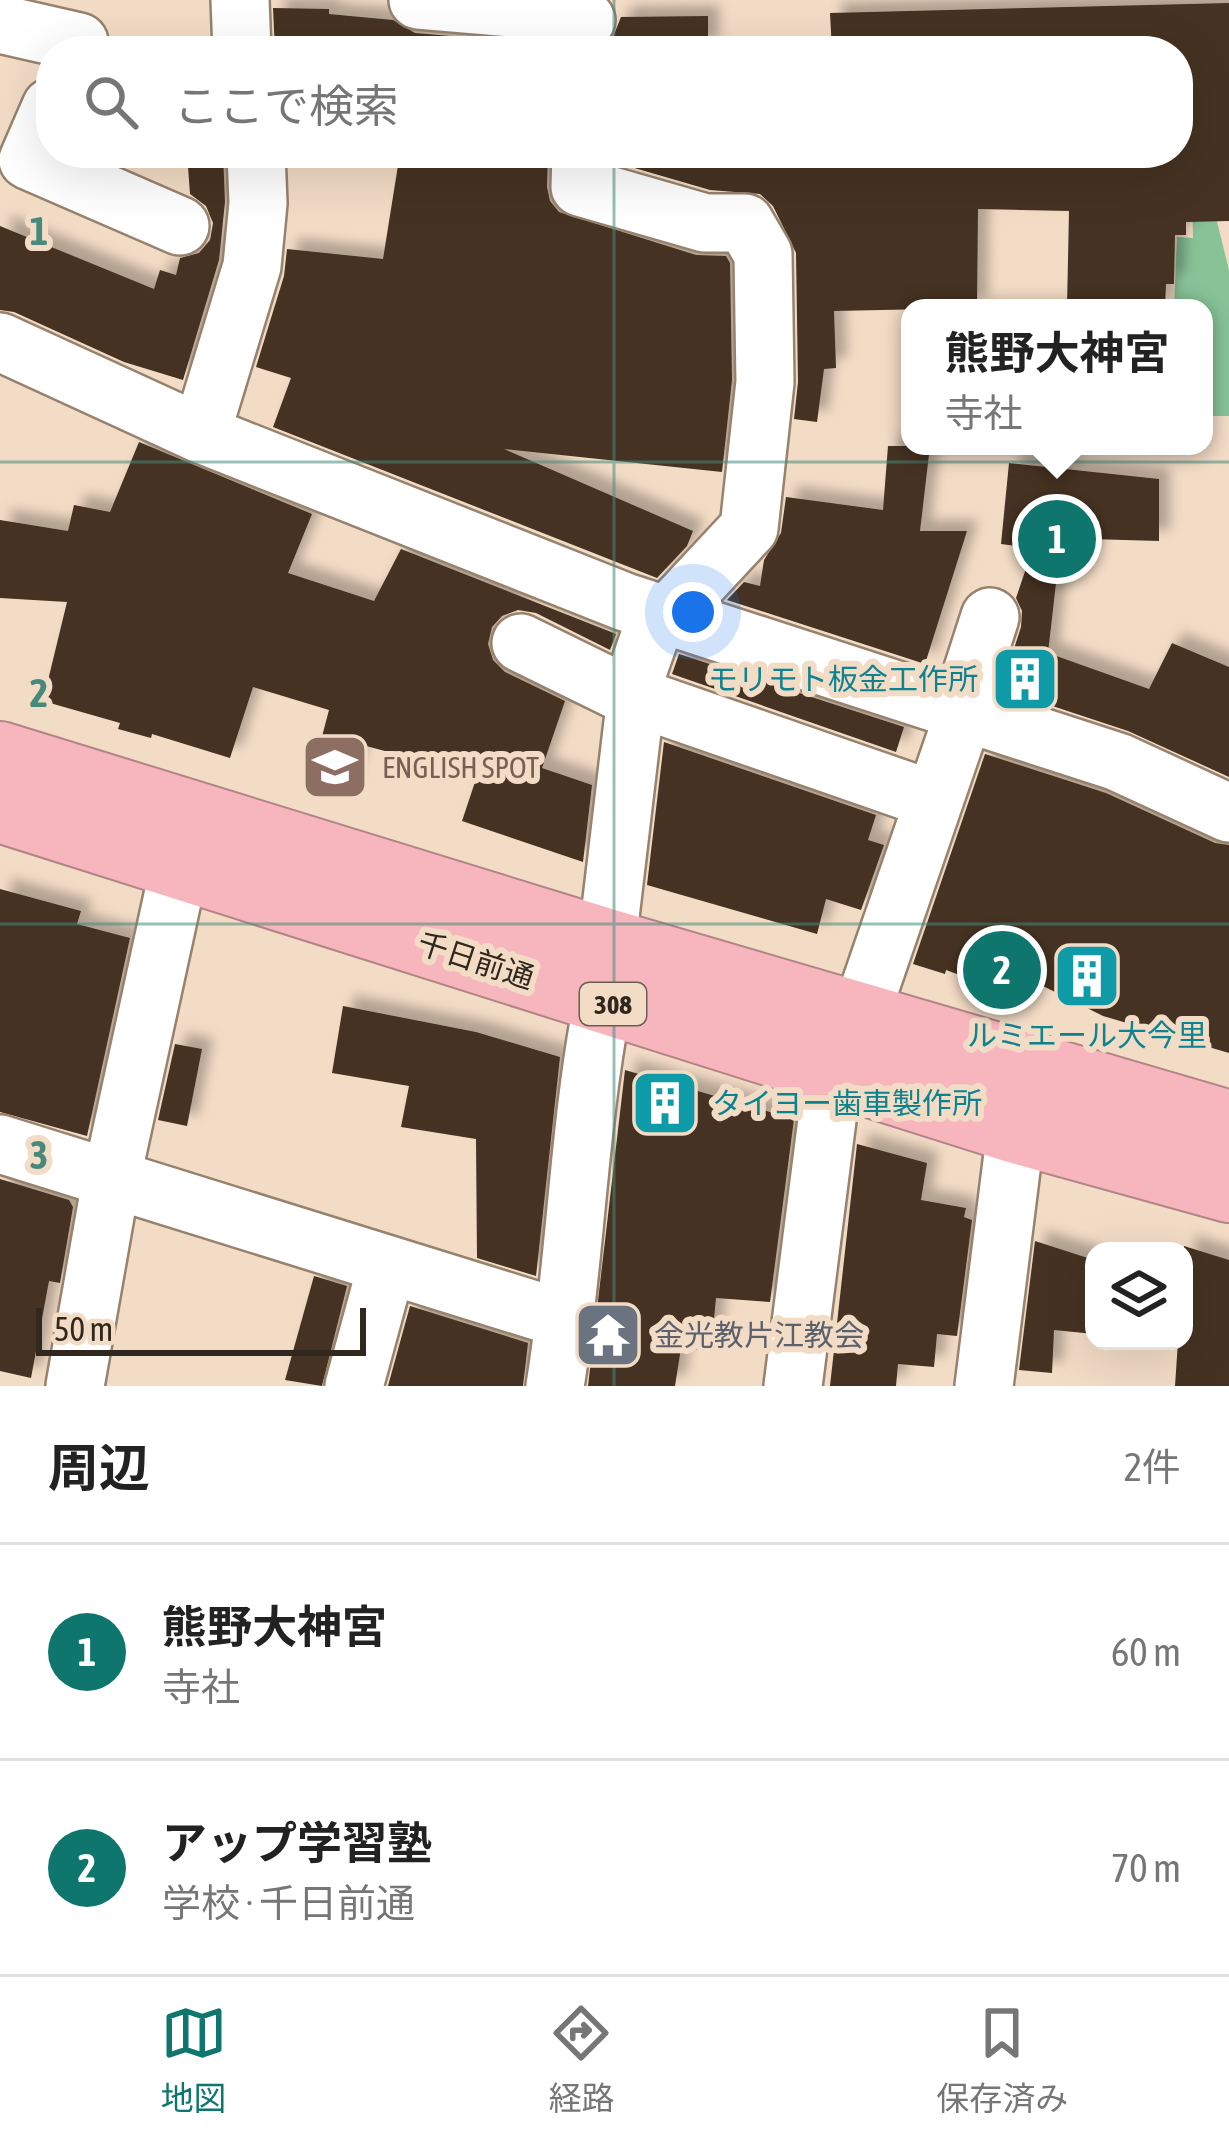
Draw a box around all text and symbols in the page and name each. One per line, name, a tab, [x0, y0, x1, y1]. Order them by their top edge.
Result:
search box	[36, 36, 1193, 168]
icon: search	[78, 69, 144, 135]
text: ここで検索	[174, 80, 399, 132]
text: 1	[30, 209, 48, 253]
popup	[901, 299, 1213, 455]
text: 熊野大神宮	[944, 327, 1170, 379]
text: 寺社	[944, 391, 1023, 435]
pin: 1	[1018, 494, 1096, 584]
your location	[663, 582, 723, 642]
building icon: モリモト板金工作所	[990, 644, 1060, 714]
place label: モリモト板金工作所	[708, 662, 978, 696]
text: 2	[30, 671, 48, 715]
school or university icon: ENGLISH SPOT	[300, 732, 370, 802]
place label: ENGLISH SPOT	[382, 750, 539, 784]
street label: 千日前通	[414, 925, 538, 995]
pin: 2	[963, 925, 1041, 1015]
building icon: ルミエール大今里	[1052, 941, 1122, 1011]
road number: 308	[580, 983, 646, 1025]
place label: ルミエール大今里	[967, 1018, 1207, 1052]
building icon: タイヨー歯車製作所	[630, 1068, 700, 1138]
place label: タイヨー歯車製作所	[712, 1086, 982, 1120]
text: 3	[30, 1133, 48, 1177]
map controls	[1085, 1242, 1193, 1350]
button: layers	[1085, 1242, 1193, 1350]
temple icon: 金光教片江教会	[573, 1300, 643, 1370]
scale bar	[36, 1302, 366, 1355]
text: 50 m	[54, 1310, 113, 1348]
place label: 金光教片江教会	[654, 1318, 864, 1352]
text: 周辺	[48, 1438, 150, 1497]
text: 2件	[1124, 1445, 1181, 1489]
text: 熊野大神宮	[162, 1601, 387, 1653]
text: 1	[78, 1630, 96, 1674]
text: 60 m	[1111, 1630, 1181, 1674]
text: 寺社	[162, 1665, 240, 1709]
text: アップ学習塾	[162, 1817, 432, 1869]
text: 2	[78, 1846, 96, 1890]
text: 70 m	[1111, 1846, 1181, 1890]
text: 学校 · 千日前通	[162, 1881, 415, 1925]
tab: 地図	[161, 2000, 227, 2120]
tab: 経路	[548, 2000, 614, 2120]
tab: 保存済み	[936, 2000, 1068, 2120]

